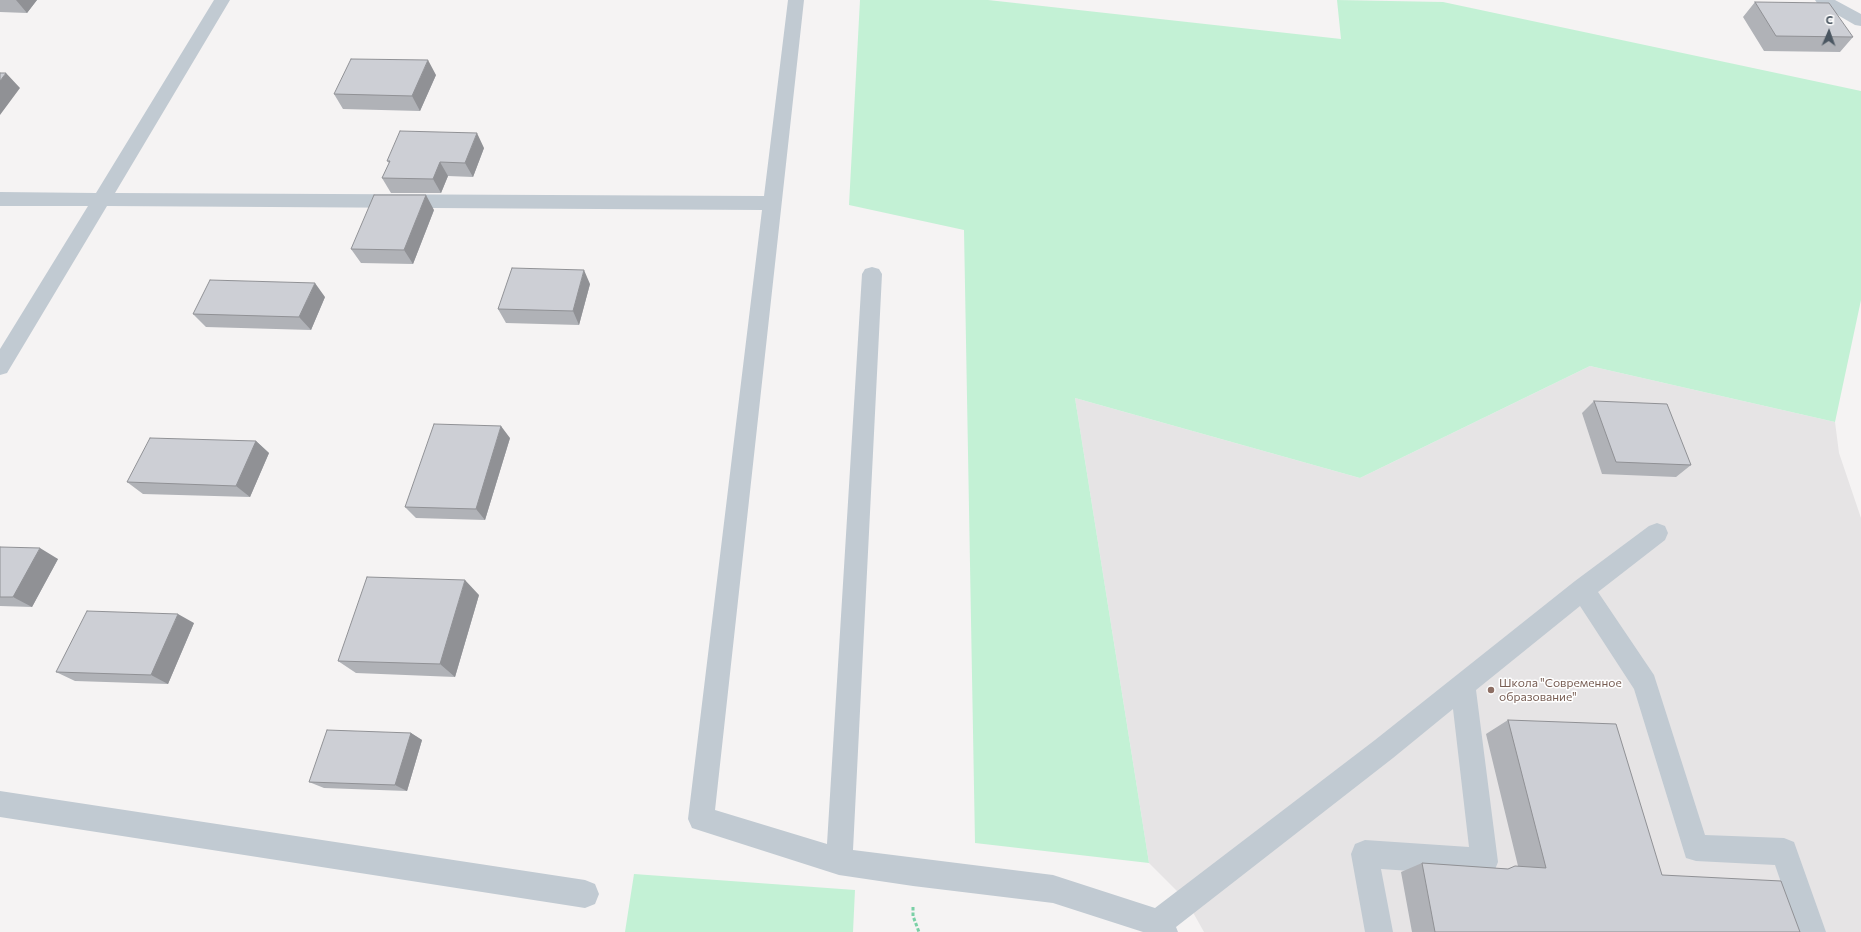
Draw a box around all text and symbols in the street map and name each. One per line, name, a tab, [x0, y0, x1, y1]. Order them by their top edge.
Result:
north arrow	[1809, 12, 1849, 52]
text: С	[1825, 13, 1833, 26]
place label: Школа "Современное образование"	[1499, 676, 1622, 704]
marker: Школа "Современное образование"	[1486, 685, 1496, 695]

